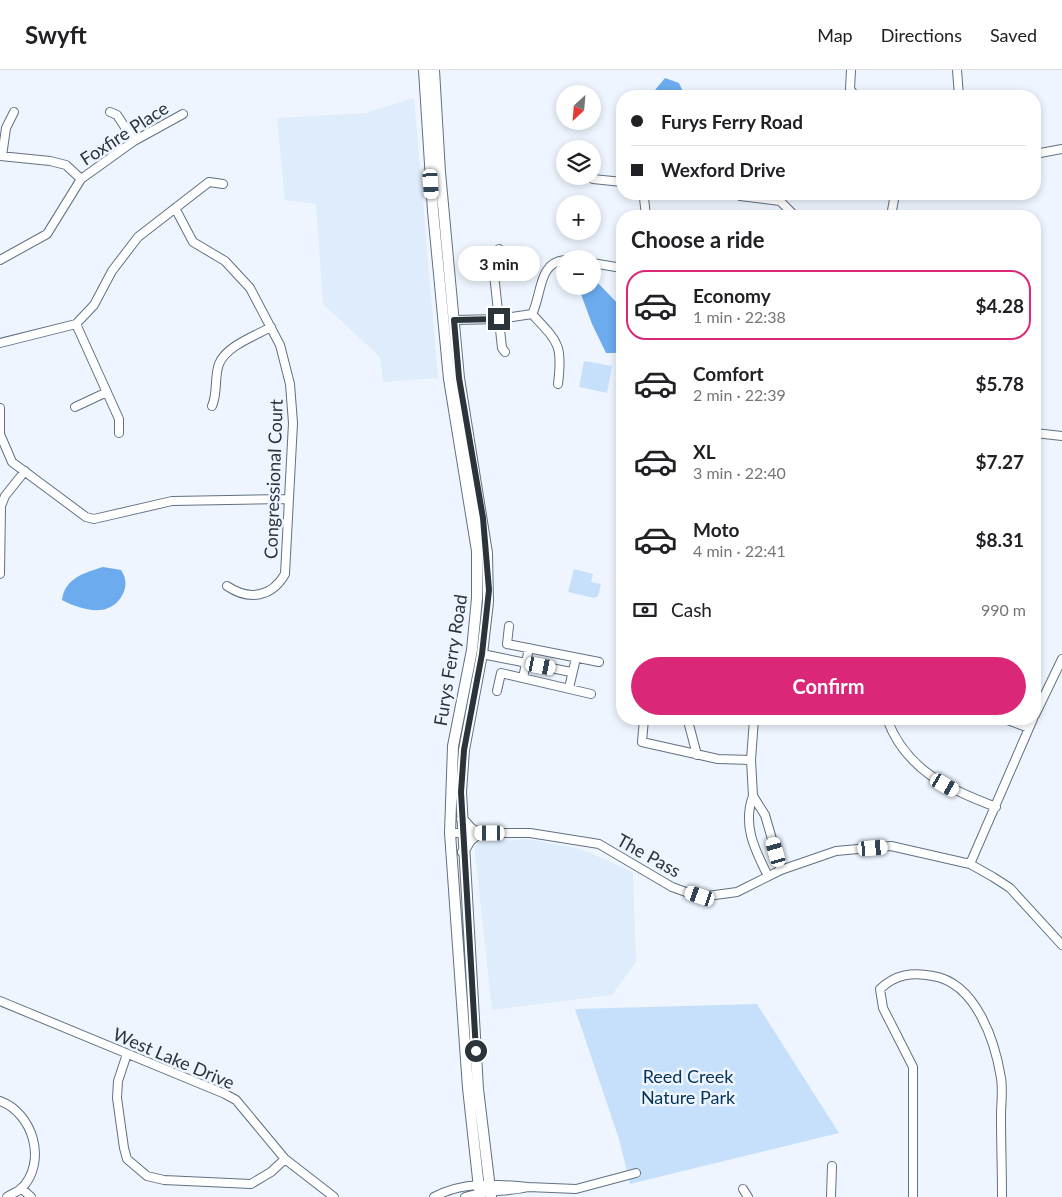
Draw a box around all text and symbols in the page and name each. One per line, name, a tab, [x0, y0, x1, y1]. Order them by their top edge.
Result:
text: Swyft	[25, 20, 87, 49]
text: Map	[817, 24, 853, 46]
text: Directions	[881, 24, 962, 46]
text: Saved	[990, 24, 1037, 46]
north arrow	[556, 85, 601, 130]
map controls	[556, 85, 601, 295]
street label: Foxfire Place	[76, 96, 172, 170]
text: Furys Ferry Road	[661, 110, 803, 133]
button: layers	[556, 140, 601, 185]
text: Wexford Drive	[661, 158, 786, 181]
car	[422, 169, 439, 199]
button: +	[556, 195, 601, 240]
text: Choose a ride	[631, 226, 765, 253]
callout: 3 min	[458, 246, 540, 282]
button: −	[556, 250, 601, 295]
text: 3 min	[479, 254, 519, 273]
icon: car	[633, 283, 678, 328]
text: Economy	[693, 284, 771, 307]
text: $4.28	[975, 294, 1024, 317]
text: 1 min · 22:38	[693, 307, 786, 326]
route end	[488, 308, 510, 330]
icon: car	[633, 361, 678, 406]
text: Comfort	[693, 362, 764, 385]
text: $5.78	[975, 372, 1024, 395]
text: 2 min · 22:39	[693, 385, 786, 404]
street label: Congressional Court	[259, 398, 287, 559]
icon: car	[633, 439, 678, 484]
text: XL	[693, 440, 716, 463]
text: $7.27	[975, 450, 1024, 473]
text: 3 min · 22:40	[693, 463, 786, 482]
icon: car	[633, 517, 678, 562]
text: Moto	[693, 518, 739, 541]
text: $8.31	[975, 528, 1024, 551]
text: 4 min · 22:41	[693, 541, 786, 560]
street label: Furys Ferry Road	[429, 593, 471, 727]
icon: cash	[631, 596, 659, 624]
text: Cash	[671, 598, 712, 621]
text: 990 m	[981, 600, 1026, 619]
car	[524, 656, 557, 676]
button: Confirm	[631, 657, 1026, 715]
car	[928, 771, 961, 799]
car	[475, 826, 505, 841]
street label: The Pass	[613, 828, 685, 882]
car	[764, 836, 787, 868]
car	[857, 839, 888, 857]
car	[683, 884, 716, 908]
street label: West Lake Drive	[110, 1023, 238, 1093]
route start	[465, 1040, 487, 1062]
park label: Reed Creek Nature Park	[641, 1065, 736, 1108]

